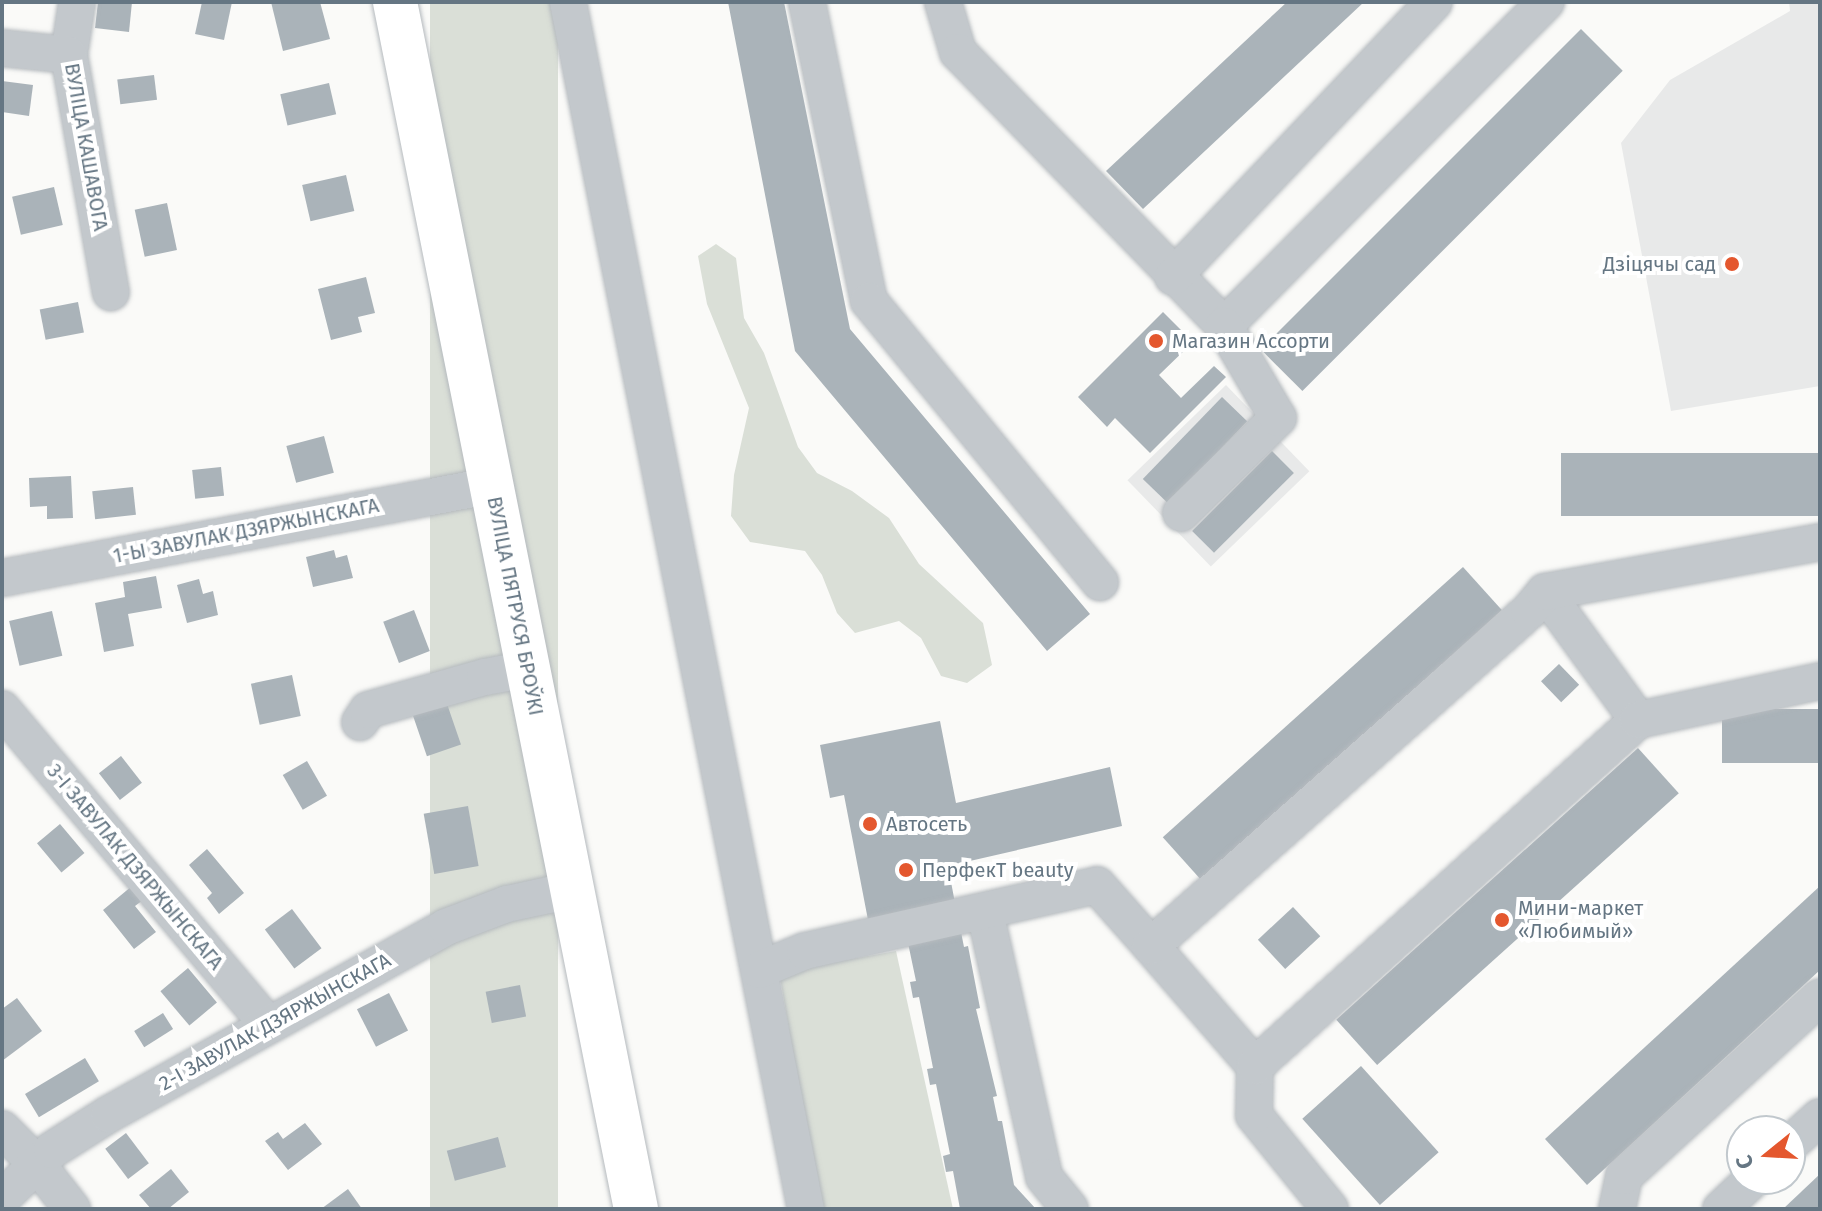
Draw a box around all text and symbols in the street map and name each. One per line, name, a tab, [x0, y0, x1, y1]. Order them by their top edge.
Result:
street label: ВУЛІЦА КАШАВОГА	[59, 61, 113, 233]
place label: Дзіцячы сад	[1603, 252, 1716, 276]
marker: Дзіцячы сад	[1723, 255, 1741, 273]
place label: Магазин Ассорти	[1172, 329, 1330, 353]
marker: Магазин Ассорти	[1147, 332, 1165, 350]
street label: 1-Ы ЗАВУЛАК ДЗЯРЖЫНСКАГА	[111, 493, 381, 569]
street label: ВУЛІЦА ПЯТРУСЯ БРОЎКІ	[482, 494, 548, 718]
street label: 3-І ЗАВУЛАК ДЗЯРЖЫНСКАГА	[42, 759, 228, 975]
place label: Автосеть	[886, 812, 967, 836]
marker: Автосеть	[861, 815, 879, 833]
place label: ПерфекТ beauty	[922, 858, 1074, 882]
marker: ПерфекТ beauty	[897, 861, 915, 879]
place label: Мини-маркет «Любимый»	[1518, 896, 1643, 943]
marker: Мини-маркет «Любимый»	[1493, 911, 1511, 929]
street label: 2-І ЗАВУЛАК ДЗЯРЖЫНСКАГА	[155, 948, 395, 1096]
north arrow	[1726, 1115, 1806, 1195]
text: С	[1730, 1152, 1759, 1172]

